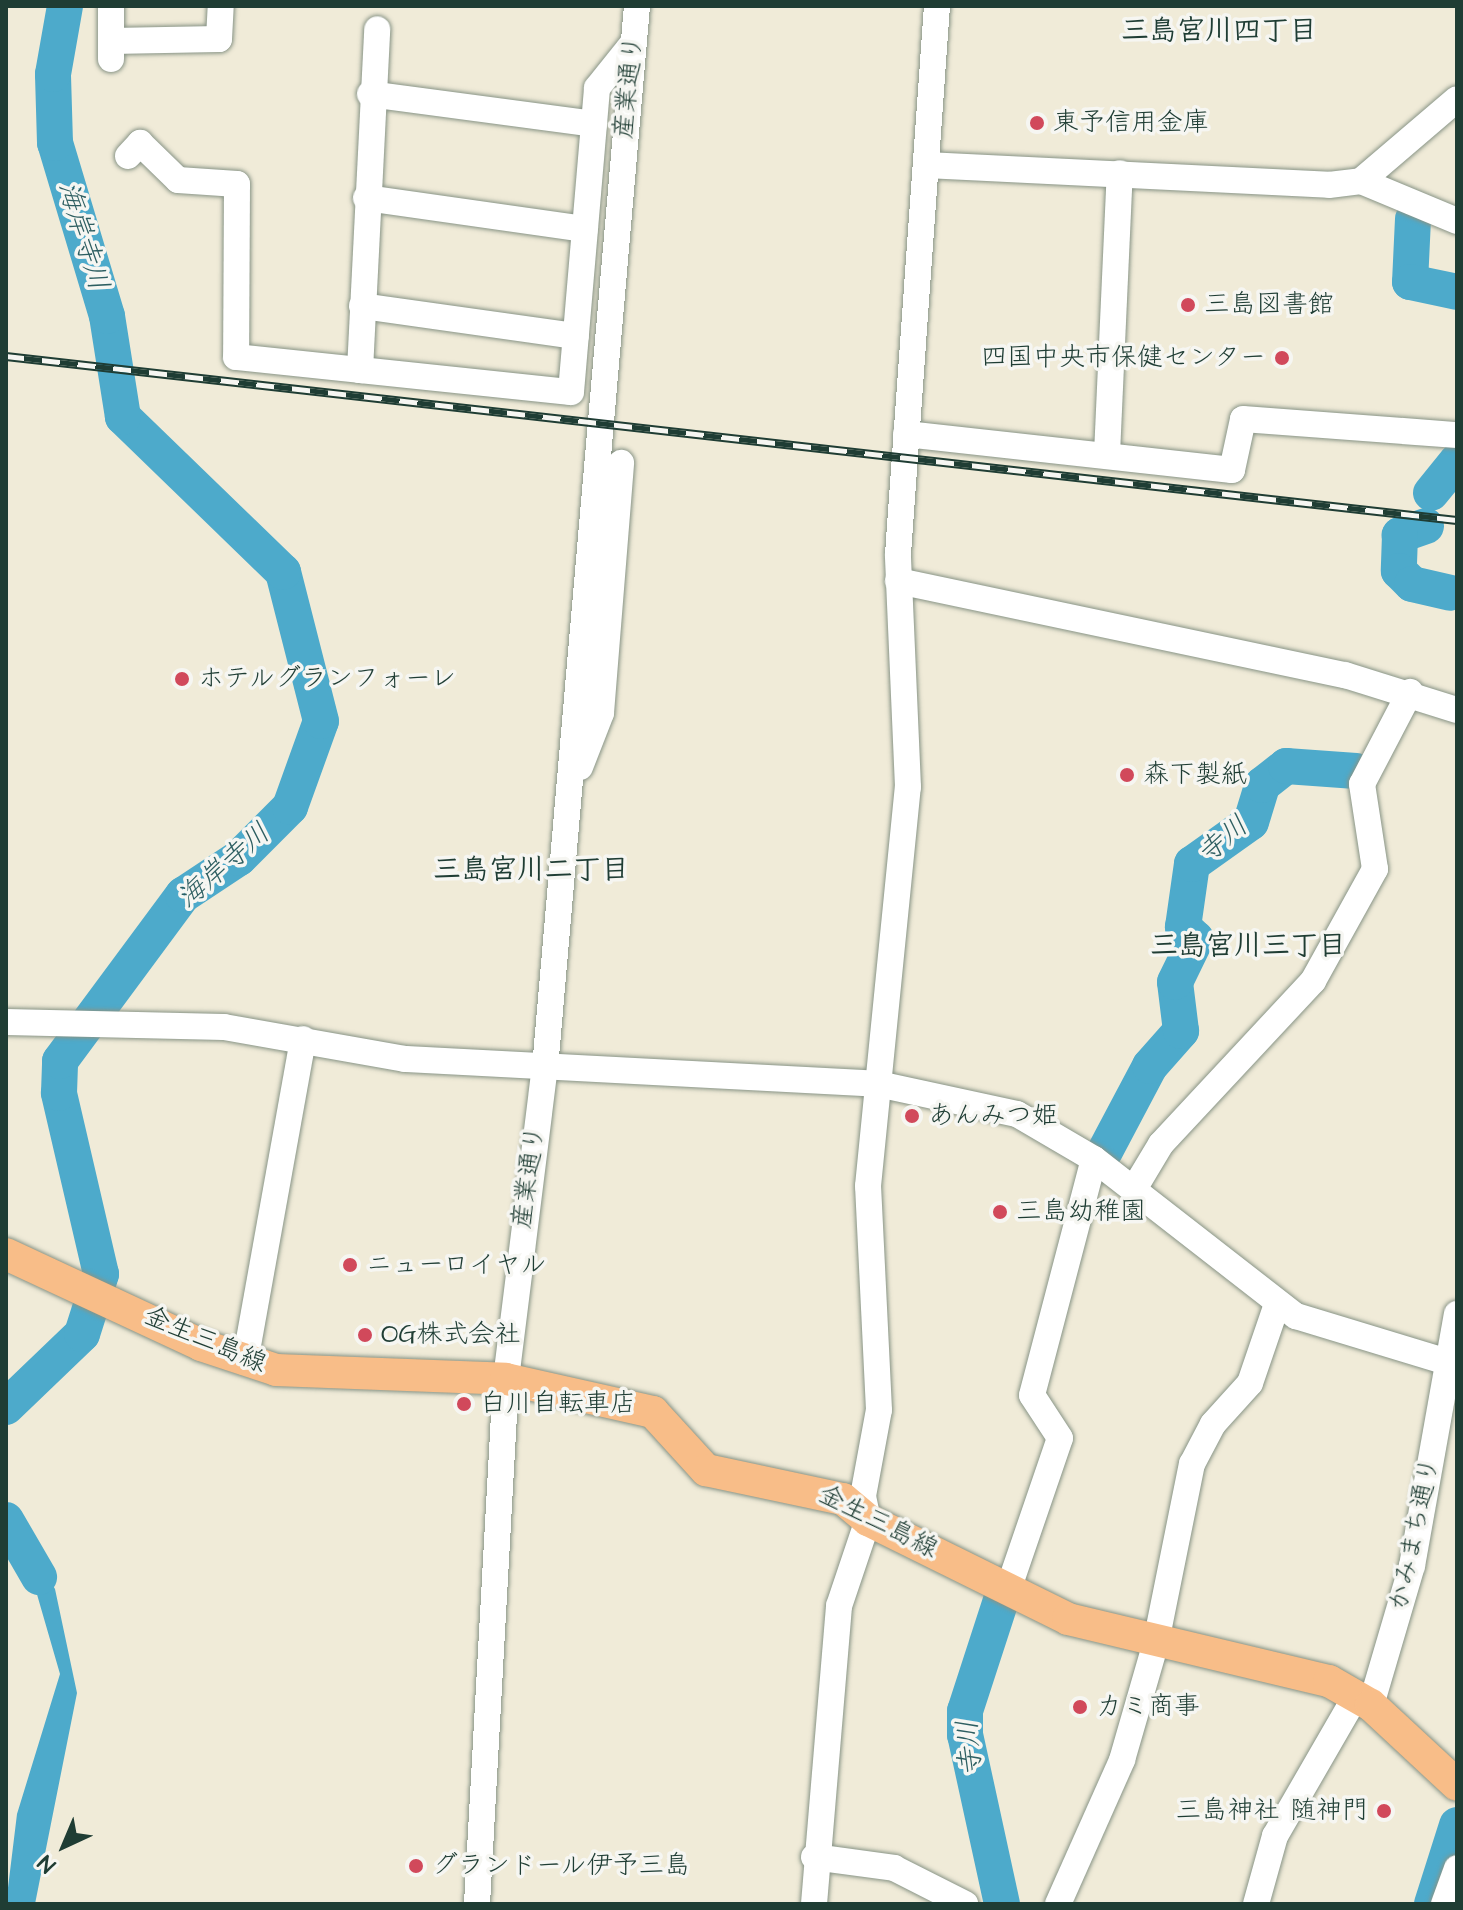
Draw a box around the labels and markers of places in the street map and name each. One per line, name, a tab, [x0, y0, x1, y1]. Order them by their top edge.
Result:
place label: 東予信用金庫	[1053, 107, 1209, 139]
marker: 東予信用金庫	[1028, 114, 1046, 132]
place label: 三島図書館	[1204, 289, 1334, 321]
marker: 三島図書館	[1179, 296, 1197, 314]
place label: 四国中央市保健センター	[980, 342, 1266, 374]
marker: 四国中央市保健センター	[1273, 349, 1291, 367]
place label: ホテルグランフォーレ	[198, 663, 458, 695]
marker: ホテルグランフォーレ	[173, 670, 191, 688]
place label: 森下製紙	[1143, 759, 1247, 791]
marker: 森下製紙	[1118, 766, 1136, 784]
place label: あんみつ姫	[928, 1100, 1058, 1132]
marker: あんみつ姫	[903, 1107, 921, 1125]
place label: 三島幼稚園	[1016, 1196, 1146, 1228]
marker: 三島幼稚園	[991, 1203, 1009, 1221]
place label: ニューロイヤル	[366, 1249, 548, 1281]
marker: ニューロイヤル	[341, 1256, 359, 1274]
place label: OG株式会社	[381, 1319, 520, 1351]
marker: OG株式会社	[356, 1326, 374, 1344]
place label: 白川自転車店	[480, 1388, 636, 1420]
marker: 白川自転車店	[455, 1395, 473, 1413]
place label: カミ商事	[1096, 1691, 1200, 1723]
marker: カミ商事	[1071, 1698, 1089, 1716]
place label: 三島神社 随神門	[1176, 1795, 1368, 1827]
marker: 三島神社 随神門	[1375, 1802, 1393, 1820]
place label: グランドール伊予三島	[432, 1850, 692, 1882]
marker: グランドール伊予三島	[407, 1857, 425, 1875]

